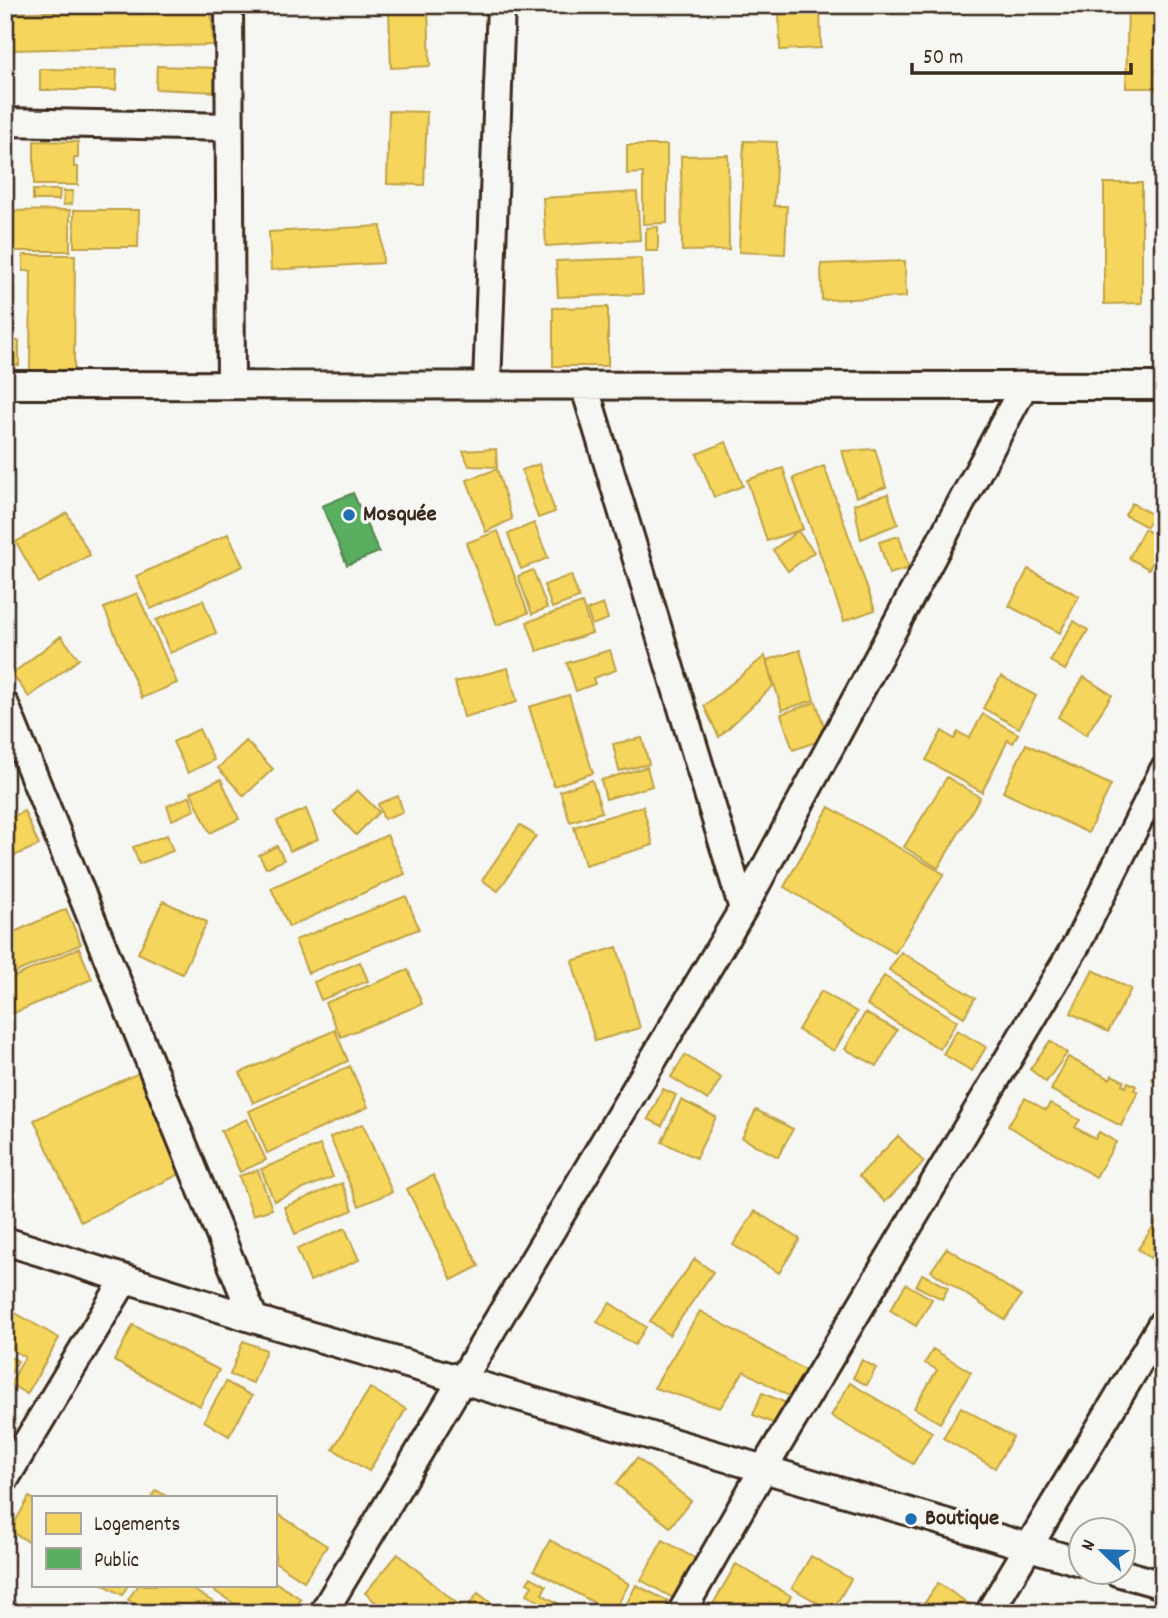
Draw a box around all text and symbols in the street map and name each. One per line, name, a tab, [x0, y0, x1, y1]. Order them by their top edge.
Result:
scale bar	[912, 32, 1131, 76]
text: 50 m	[923, 44, 963, 74]
place label: Mosquée	[363, 499, 437, 532]
marker: Mosquée	[341, 507, 357, 523]
legend	[32, 1496, 276, 1586]
place label: Boutique	[925, 1503, 999, 1536]
text: Logements	[94, 1511, 180, 1541]
marker: Boutique	[903, 1511, 919, 1527]
north arrow	[1066, 1516, 1136, 1586]
text: N	[1075, 1536, 1104, 1555]
text: Public	[94, 1547, 139, 1577]

